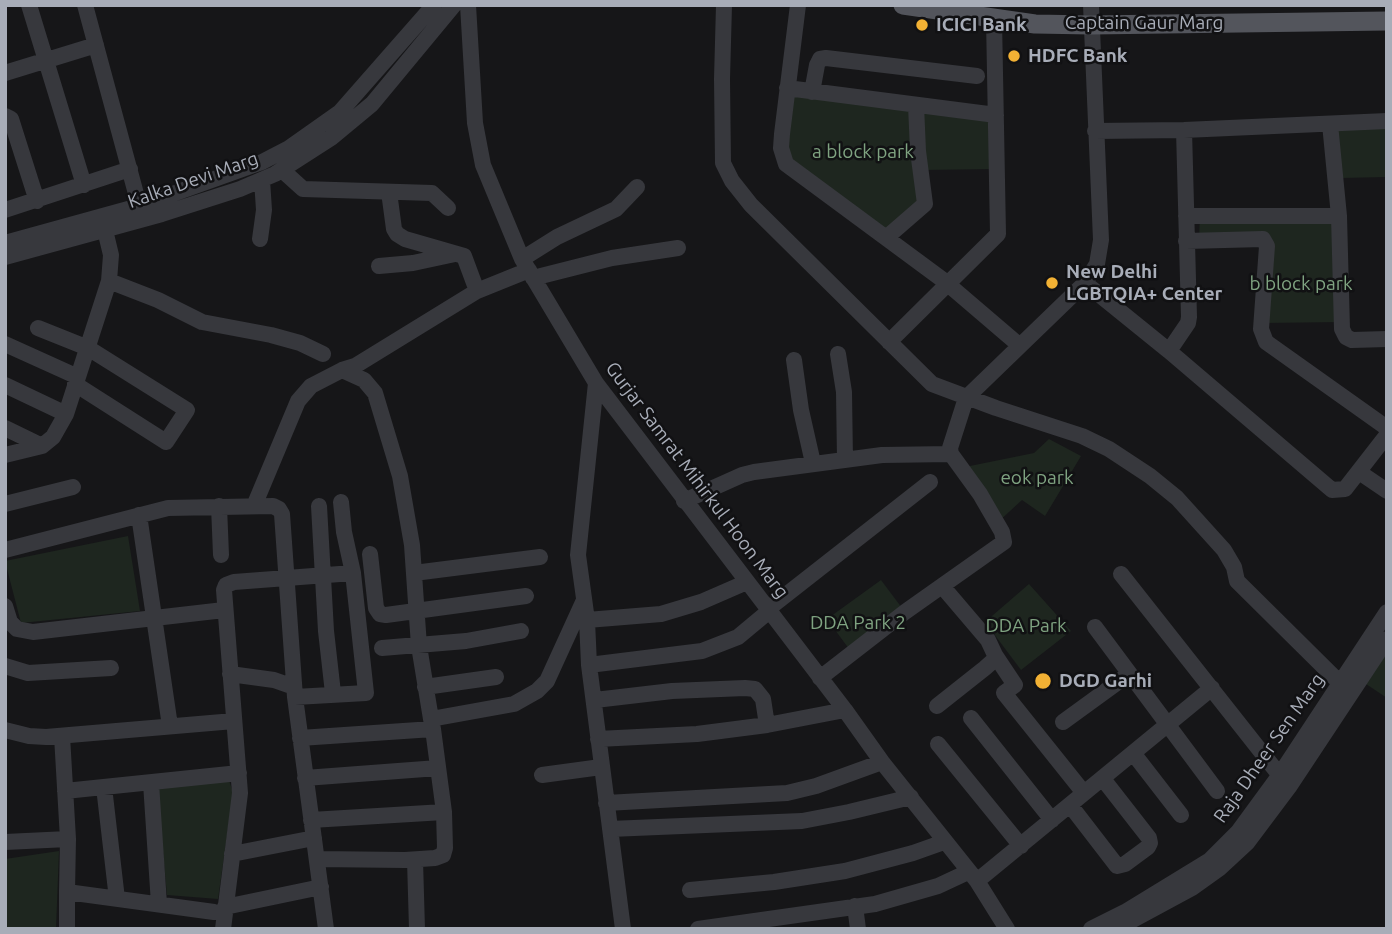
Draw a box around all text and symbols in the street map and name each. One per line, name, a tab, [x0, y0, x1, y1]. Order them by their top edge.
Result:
street label: Captain Gaur Marg	[1065, 12, 1223, 34]
place label: ICICI Bank	[936, 14, 1027, 36]
marker: ICICI Bank	[914, 17, 930, 33]
place label: HDFC Bank	[1028, 45, 1128, 67]
marker: HDFC Bank	[1006, 48, 1022, 64]
park label: a block park	[812, 141, 914, 163]
street label: Kalka Devi Marg	[125, 147, 261, 213]
place label: New Delhi LGBTQIA+ Center	[1066, 261, 1222, 305]
park label: b block park	[1249, 273, 1353, 295]
marker: New Delhi LGBTQIA+ Center	[1044, 275, 1060, 291]
street label: Gurjar Samrat Mihirkul Hoon Marg	[601, 357, 793, 603]
park label: eok park	[1000, 467, 1074, 489]
park label: DDA Park 2	[810, 612, 906, 634]
park label: DDA Park	[985, 615, 1067, 637]
street label: Raja Dheer Sen Marg	[1209, 669, 1329, 827]
place label: DGD Garhi	[1059, 670, 1152, 692]
marker: DGD Garhi	[1033, 671, 1053, 691]

